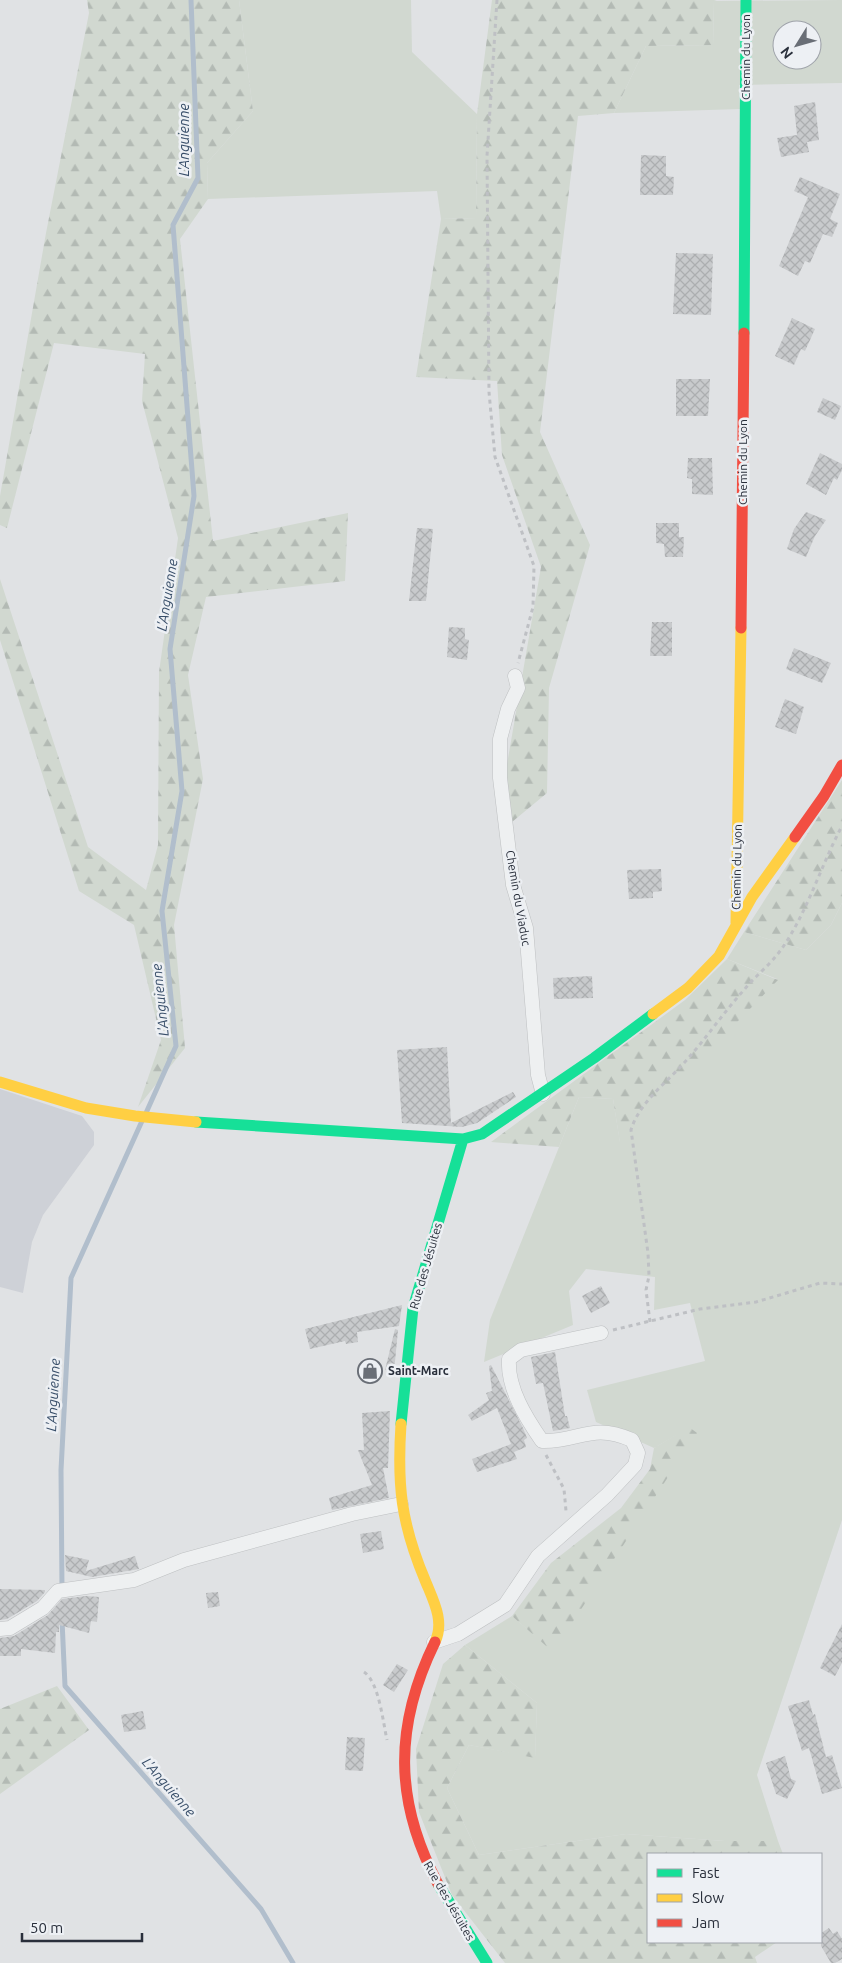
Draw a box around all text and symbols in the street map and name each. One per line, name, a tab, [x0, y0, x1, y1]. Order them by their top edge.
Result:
street label: Chemin du Lyon	[739, 14, 752, 100]
north arrow	[772, 20, 822, 70]
text: N	[777, 44, 796, 62]
water label: L'Anguienne	[176, 103, 192, 177]
street label: Chemin du Lyon	[736, 419, 749, 505]
water label: L'Anguienne	[153, 558, 181, 632]
street label: Chemin du Lyon	[729, 824, 744, 910]
street label: Chemin du Viaduc	[504, 849, 533, 947]
water label: L'Anguienne	[148, 963, 172, 1037]
street label: Rue des Jésuites	[407, 1221, 444, 1311]
water label: L'Anguienne	[43, 1358, 63, 1432]
shop icon: Saint-Marc	[357, 1358, 383, 1384]
place label: Saint-Marc	[388, 1364, 449, 1377]
water label: L'Anguienne	[139, 1754, 199, 1820]
legend	[647, 1853, 822, 1943]
street label: Rue des Jésuites	[421, 1859, 477, 1943]
text: Fast	[692, 1864, 720, 1881]
text: Slow	[692, 1889, 725, 1906]
scale bar	[22, 1910, 142, 1942]
text: Jam	[692, 1914, 720, 1931]
text: 50 m	[30, 1919, 63, 1936]

